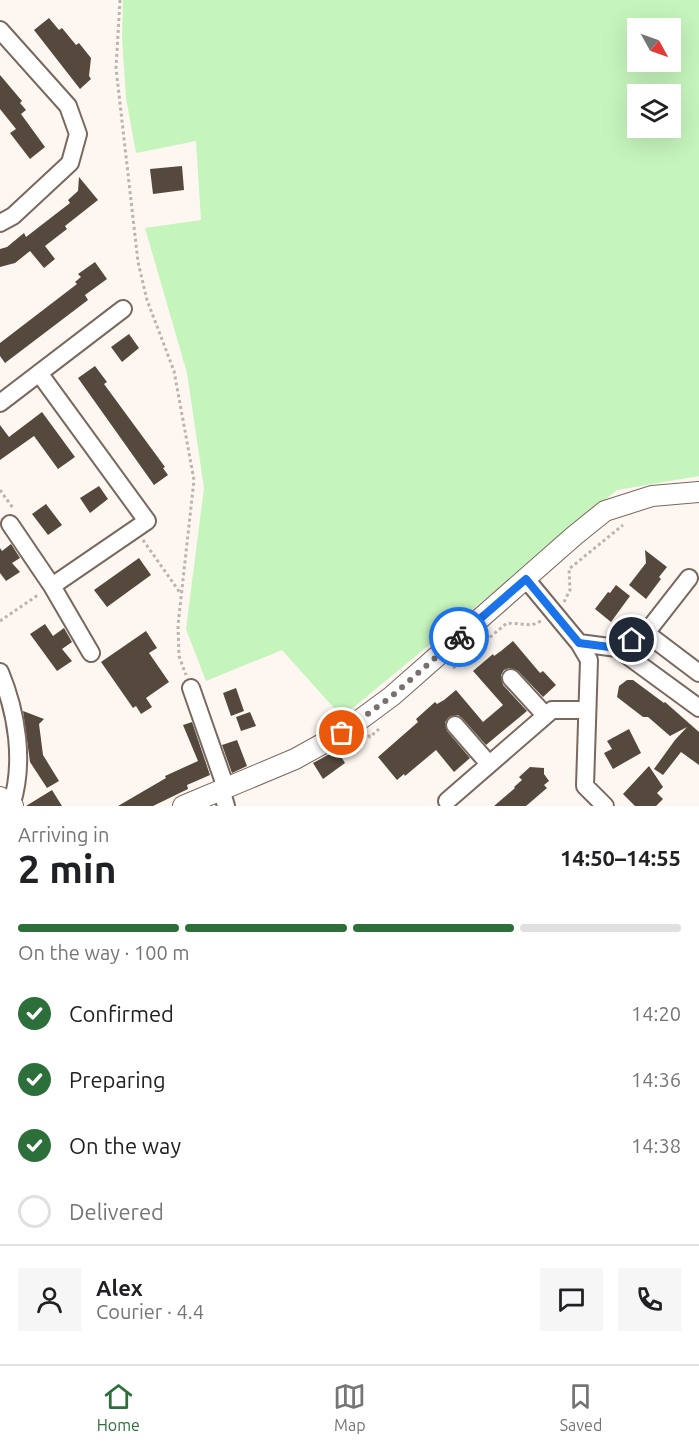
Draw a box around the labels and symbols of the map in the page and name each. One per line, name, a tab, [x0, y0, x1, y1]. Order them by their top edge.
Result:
north arrow	[627, 18, 681, 72]
courier	[429, 607, 489, 667]
pin	[606, 614, 657, 665]
pin	[316, 707, 367, 758]

